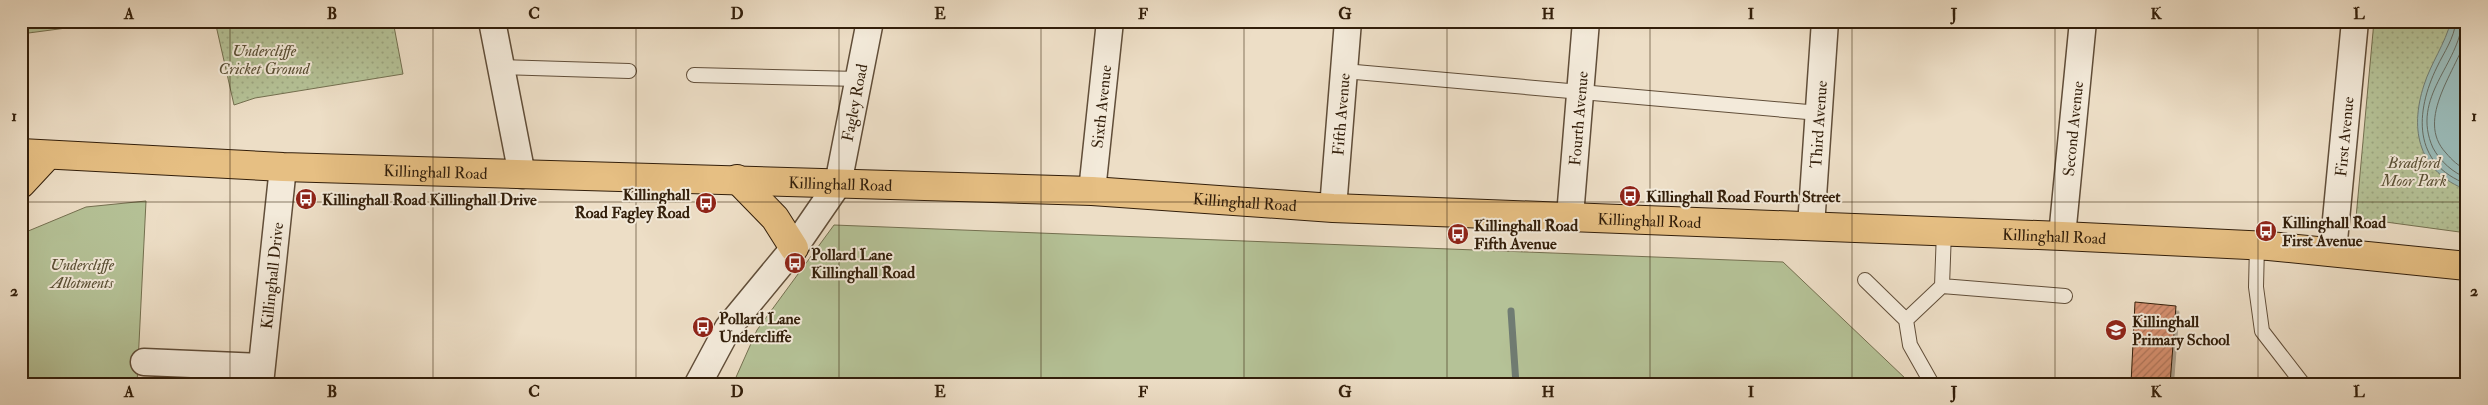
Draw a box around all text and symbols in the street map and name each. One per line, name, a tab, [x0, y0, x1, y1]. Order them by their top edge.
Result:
text: A	[123, 4, 135, 24]
text: B	[327, 4, 337, 24]
text: C	[528, 4, 540, 24]
text: D	[730, 4, 744, 24]
text: E	[934, 4, 946, 24]
text: F	[1138, 4, 1148, 24]
text: G	[1338, 4, 1352, 24]
text: H	[1541, 4, 1555, 24]
text: I	[1748, 4, 1755, 24]
text: J	[1950, 4, 1958, 25]
text: K	[2150, 4, 2162, 24]
text: L	[2353, 4, 2365, 24]
park label: Undercliffe Cricket Ground	[218, 41, 311, 79]
street label: Fagley Road	[838, 62, 872, 143]
street label: Sixth Avenue	[1088, 64, 1116, 149]
street label: Fourth Avenue	[1565, 70, 1593, 167]
street label: Fifth Avenue	[1328, 72, 1355, 156]
street label: Third Avenue	[1806, 79, 1832, 169]
street label: Second Avenue	[2059, 80, 2088, 177]
street label: First Avenue	[2331, 95, 2359, 178]
text: 1	[11, 106, 17, 126]
text: 1	[2471, 106, 2477, 126]
park label: Bradford Moor Park	[2380, 153, 2447, 191]
street label: Killinghall Road	[383, 161, 488, 184]
street label: Killinghall Road	[788, 173, 893, 196]
bus stop icon: Killinghall Road Fourth Street	[1618, 184, 1642, 208]
place label: Killinghall Road Fagley Road	[575, 185, 691, 224]
bus stop icon: Killinghall Road Killinghall Drive	[294, 187, 318, 211]
place label: Killinghall Road Fourth Street	[1646, 187, 1841, 208]
street label: Killinghall Road	[1192, 189, 1298, 216]
place label: Killinghall Road Killinghall Drive	[322, 190, 537, 211]
bus stop icon: Killinghall Road Fagley Road	[694, 191, 718, 215]
street label: Killinghall Road	[1597, 209, 1702, 233]
place label: Killinghall Road First Avenue	[2282, 213, 2386, 251]
place label: Killinghall Road Fifth Avenue	[1474, 216, 1578, 254]
bus stop icon: Killinghall Road First Avenue	[2254, 219, 2278, 243]
street label: Killinghall Drive	[257, 221, 288, 330]
bus stop icon: Killinghall Road Fifth Avenue	[1446, 222, 1470, 246]
street label: Killinghall Road	[2002, 225, 2107, 249]
place label: Pollard Lane Killinghall Road	[811, 245, 915, 284]
bus stop icon: Pollard Lane Killinghall Road	[783, 251, 807, 275]
park label: Undercliffe Allotments	[49, 255, 115, 293]
text: 2	[10, 281, 18, 301]
text: 2	[2470, 281, 2478, 301]
place label: Pollard Lane Undercliffe	[719, 309, 801, 347]
place label: Killinghall Primary School	[2132, 312, 2231, 351]
bus stop icon: Pollard Lane Undercliffe	[691, 315, 715, 339]
school or university icon: Killinghall Primary School	[2104, 318, 2128, 342]
text: A	[123, 382, 135, 402]
text: B	[327, 382, 337, 402]
text: C	[528, 382, 540, 402]
text: D	[730, 382, 744, 402]
text: E	[934, 382, 946, 402]
text: F	[1138, 382, 1148, 402]
text: G	[1338, 382, 1352, 402]
text: H	[1541, 382, 1555, 402]
text: I	[1748, 382, 1755, 402]
text: J	[1950, 382, 1958, 403]
text: K	[2150, 382, 2162, 402]
text: L	[2353, 382, 2365, 402]

